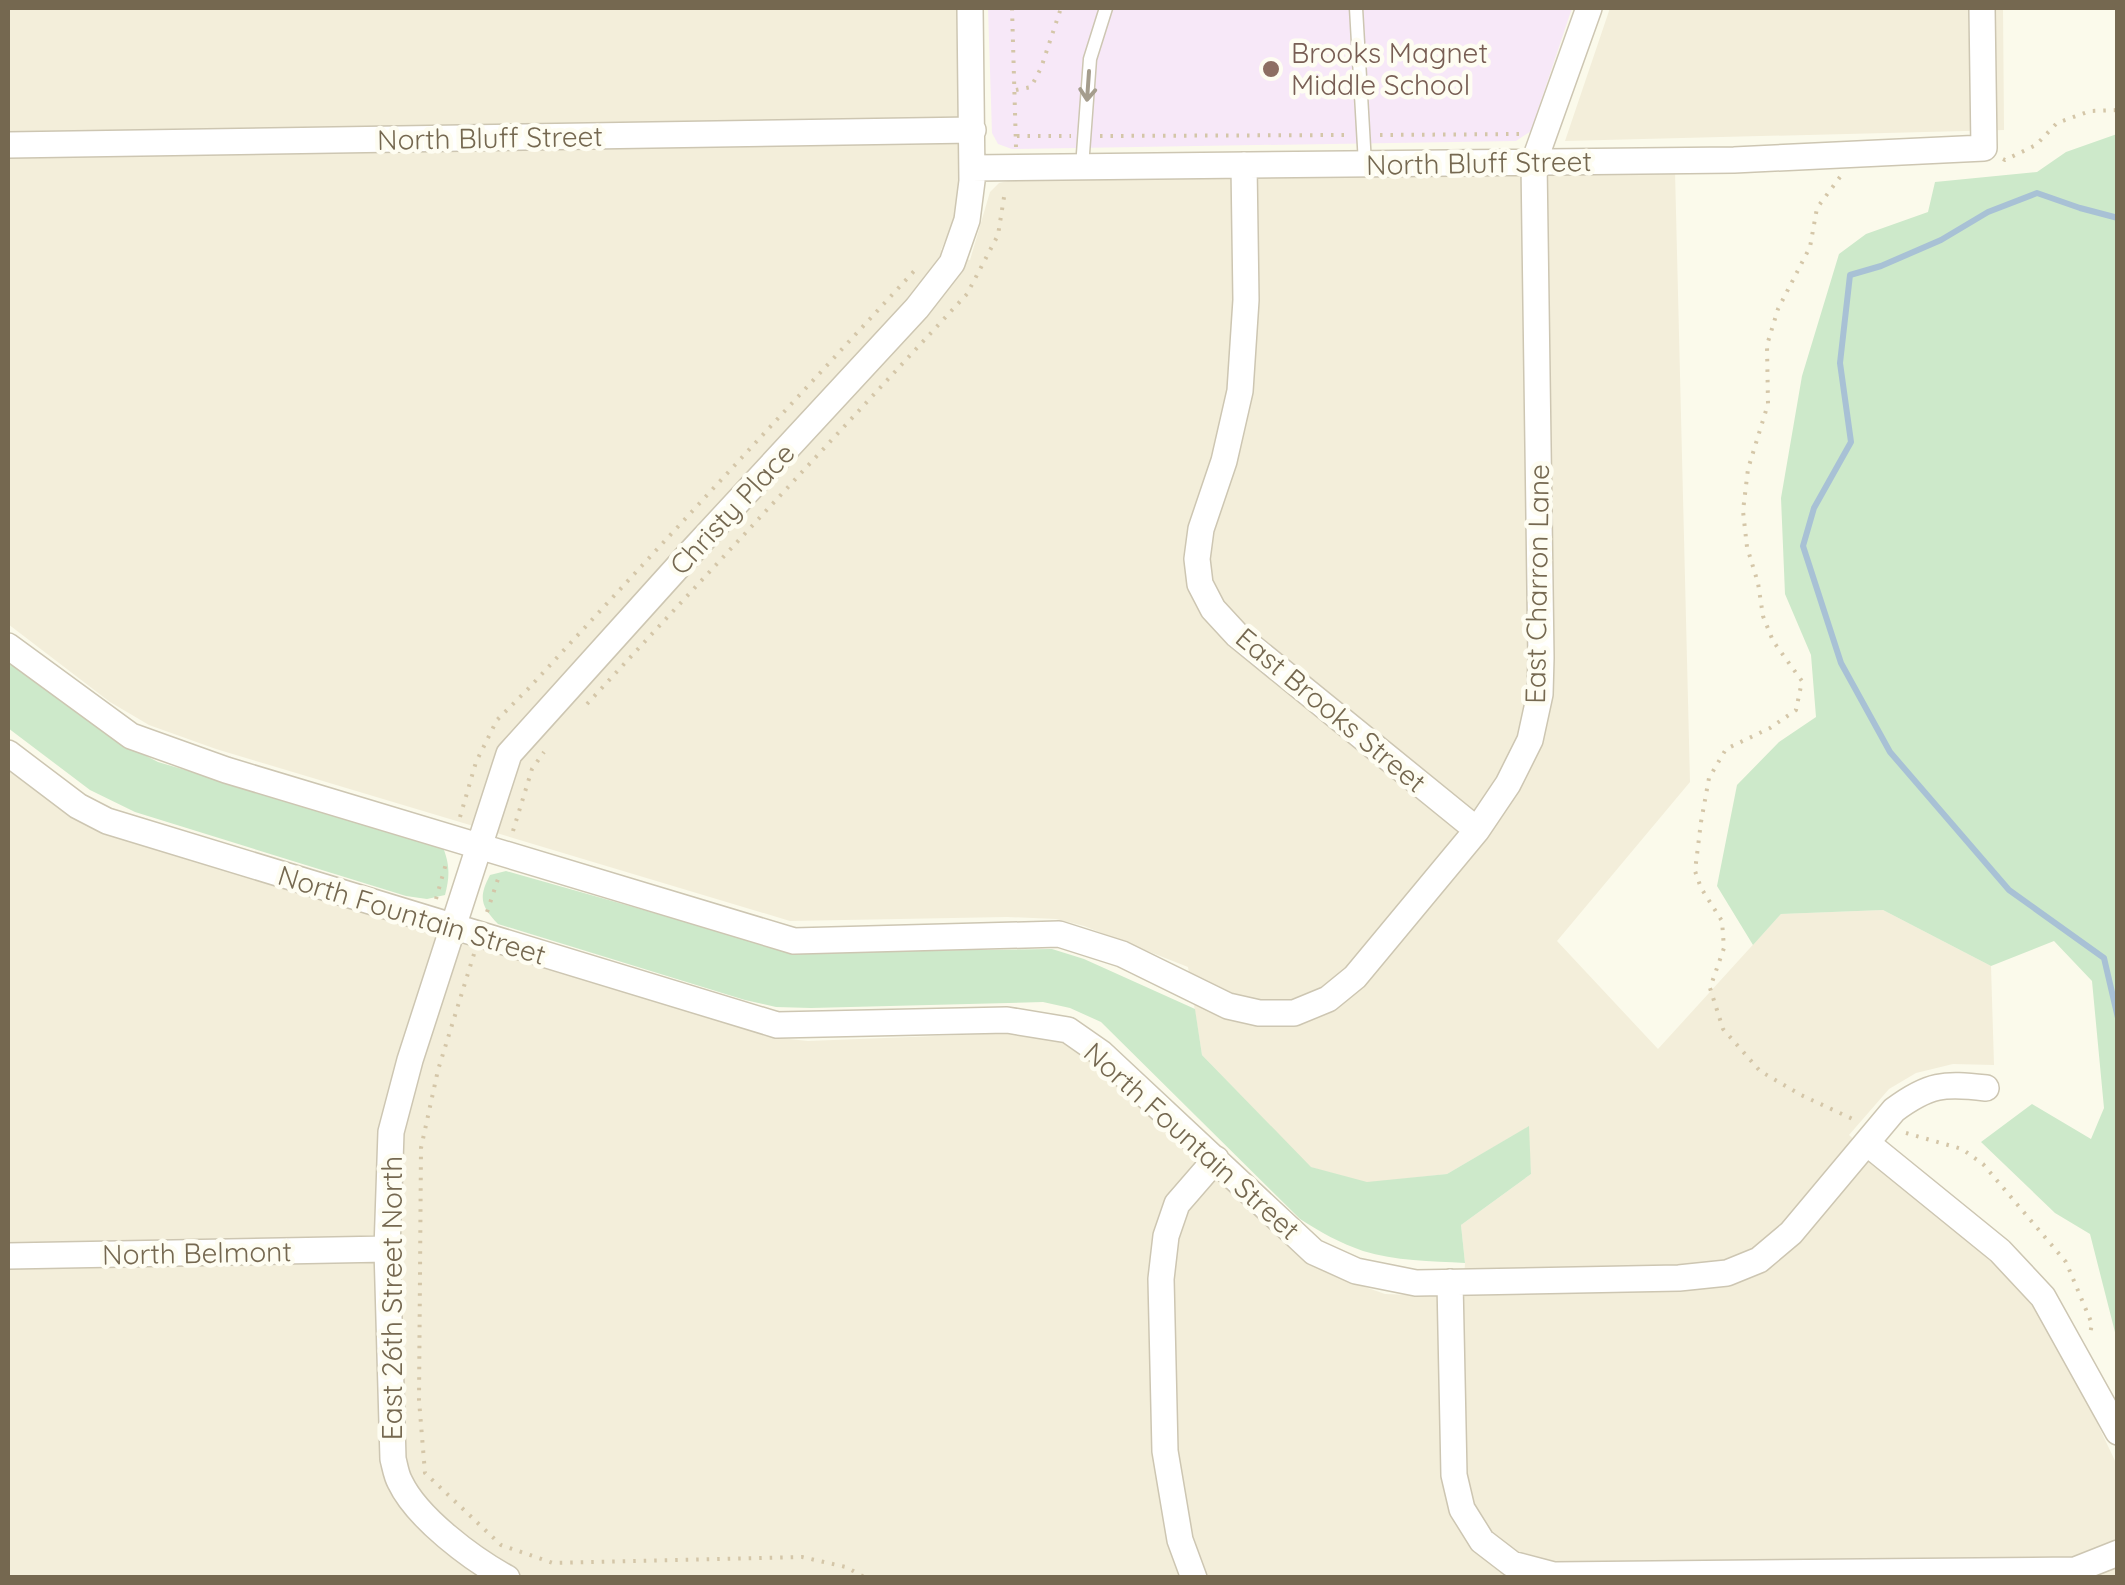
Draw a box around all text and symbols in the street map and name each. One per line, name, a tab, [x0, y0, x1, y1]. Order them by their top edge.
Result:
place label: Brooks Magnet Middle School	[1291, 35, 1488, 102]
marker: Brooks Magnet Middle School	[1260, 58, 1282, 80]
one-way arrow	[1078, 69, 1097, 102]
street label: North Bluff Street	[377, 118, 603, 157]
street label: North Bluff Street	[1366, 143, 1592, 182]
street label: Christy Place	[662, 435, 802, 582]
street label: East Charron Lane	[1517, 464, 1556, 704]
street label: East Brooks Street	[1229, 620, 1434, 799]
street label: North Fountain Street	[274, 857, 550, 972]
street label: North Fountain Street	[1077, 1034, 1307, 1247]
street label: East 26th Street North	[374, 1156, 409, 1440]
street label: North Belmont	[102, 1233, 292, 1272]

